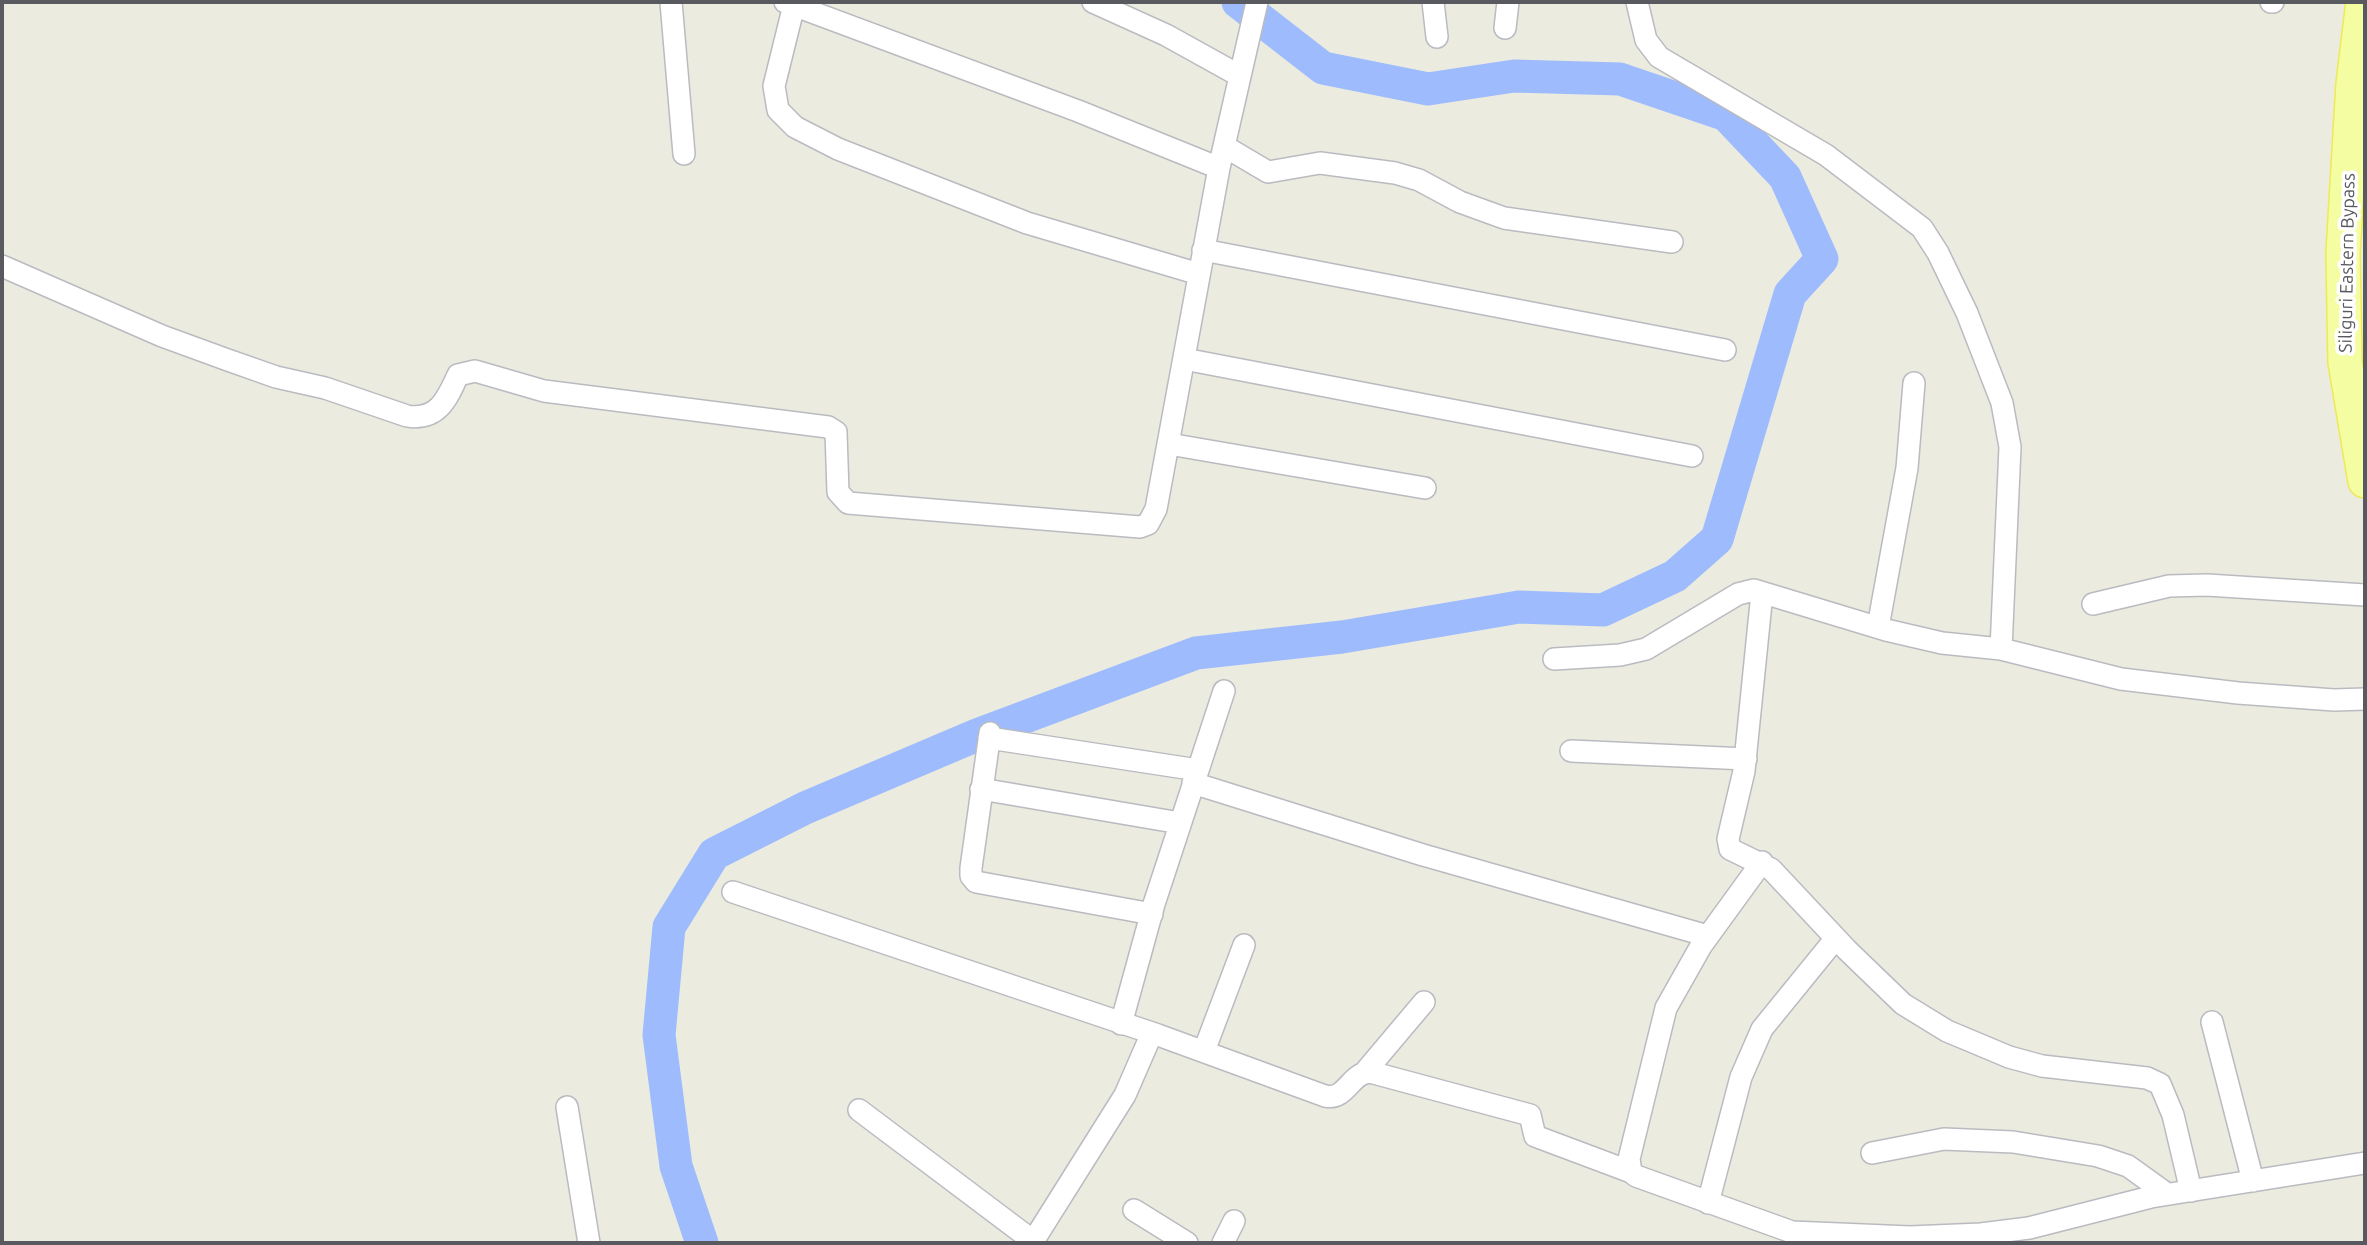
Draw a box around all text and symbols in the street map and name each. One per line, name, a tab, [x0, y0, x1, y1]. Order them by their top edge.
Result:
street label: Siliguri Eastern Bypass	[2335, 173, 2359, 353]

